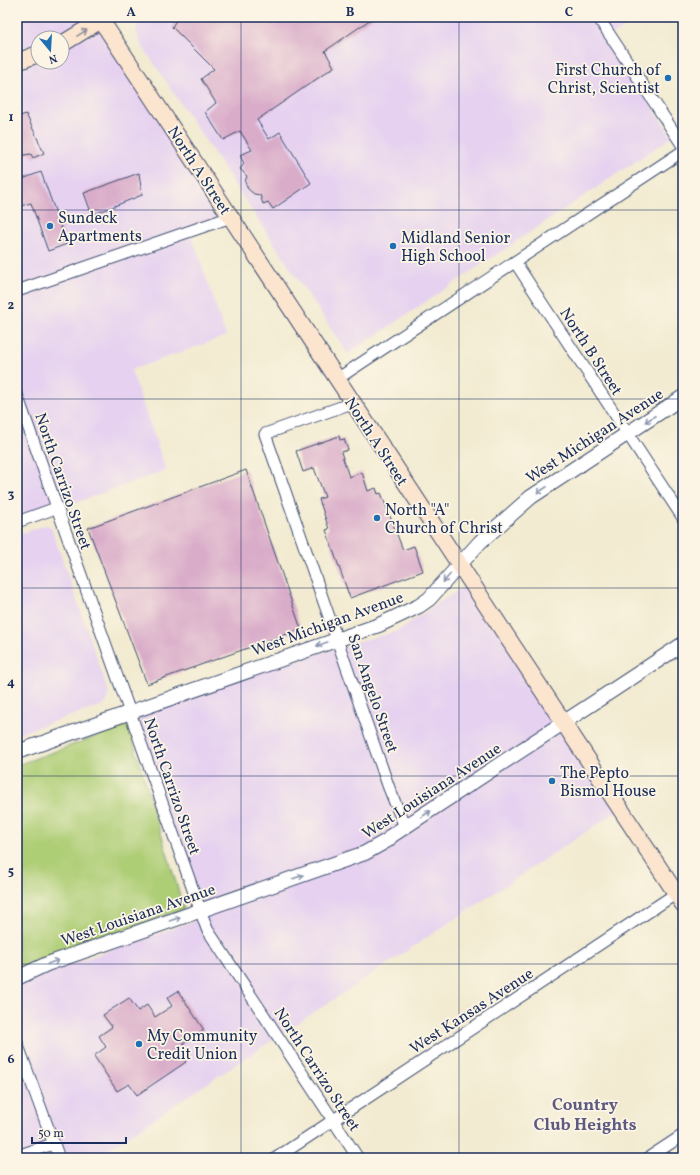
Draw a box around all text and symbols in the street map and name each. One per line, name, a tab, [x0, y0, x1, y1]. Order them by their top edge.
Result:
text: A	[126, 4, 136, 22]
text: B	[346, 4, 355, 22]
text: C	[565, 4, 573, 22]
one-way arrow	[76, 29, 87, 37]
north arrow	[30, 30, 70, 70]
text: N	[47, 50, 59, 66]
place label: First Church of Christ, Scientist	[548, 60, 662, 100]
marker: First Church of Christ, Scientist	[663, 73, 673, 83]
text: 1	[8, 109, 14, 127]
street label: North A Street	[161, 122, 235, 220]
place label: Sundeck Apartments	[58, 208, 142, 248]
marker: Sundeck Apartments	[45, 221, 55, 231]
place label: Midland Senior High School	[401, 228, 511, 268]
marker: Midland Senior High School	[388, 241, 398, 251]
text: 2	[8, 297, 15, 315]
street label: North B Street	[554, 304, 627, 401]
street label: West Michigan Avenue	[522, 384, 668, 489]
street label: North A Street	[338, 393, 412, 491]
street label: North Carrizo Street	[28, 410, 96, 554]
one-way arrow	[645, 414, 656, 423]
text: 3	[8, 486, 15, 504]
one-way arrow	[537, 486, 548, 494]
place label: North "A" Church of Christ	[385, 500, 503, 540]
marker: North "A" Church of Christ	[372, 513, 382, 523]
one-way arrow	[442, 573, 451, 583]
street label: West Michigan Avenue	[249, 587, 407, 663]
street label: San Angelo Street	[341, 631, 403, 756]
one-way arrow	[316, 640, 328, 648]
text: 4	[7, 674, 15, 692]
street label: North Carrizo Street	[137, 715, 205, 859]
street label: West Louisiana Avenue	[358, 738, 506, 845]
place label: The Pepto Bismol House	[560, 763, 656, 803]
marker: The Pepto Bismol House	[547, 776, 557, 786]
one-way arrow	[420, 810, 431, 818]
text: 5	[8, 863, 14, 881]
one-way arrow	[292, 872, 304, 880]
street label: West Louisiana Avenue	[58, 879, 219, 953]
one-way arrow	[169, 915, 182, 922]
one-way arrow	[46, 958, 58, 966]
street label: West Kansas Avenue	[406, 963, 538, 1060]
street label: North Carrizo Street	[268, 1004, 365, 1137]
place label: My Community Credit Union	[147, 1026, 258, 1066]
marker: My Community Credit Union	[134, 1039, 144, 1049]
text: 6	[7, 1051, 15, 1069]
district label: Country Club Heights	[533, 1094, 637, 1137]
scale bar	[32, 1119, 126, 1145]
text: 50 m	[38, 1126, 64, 1142]

